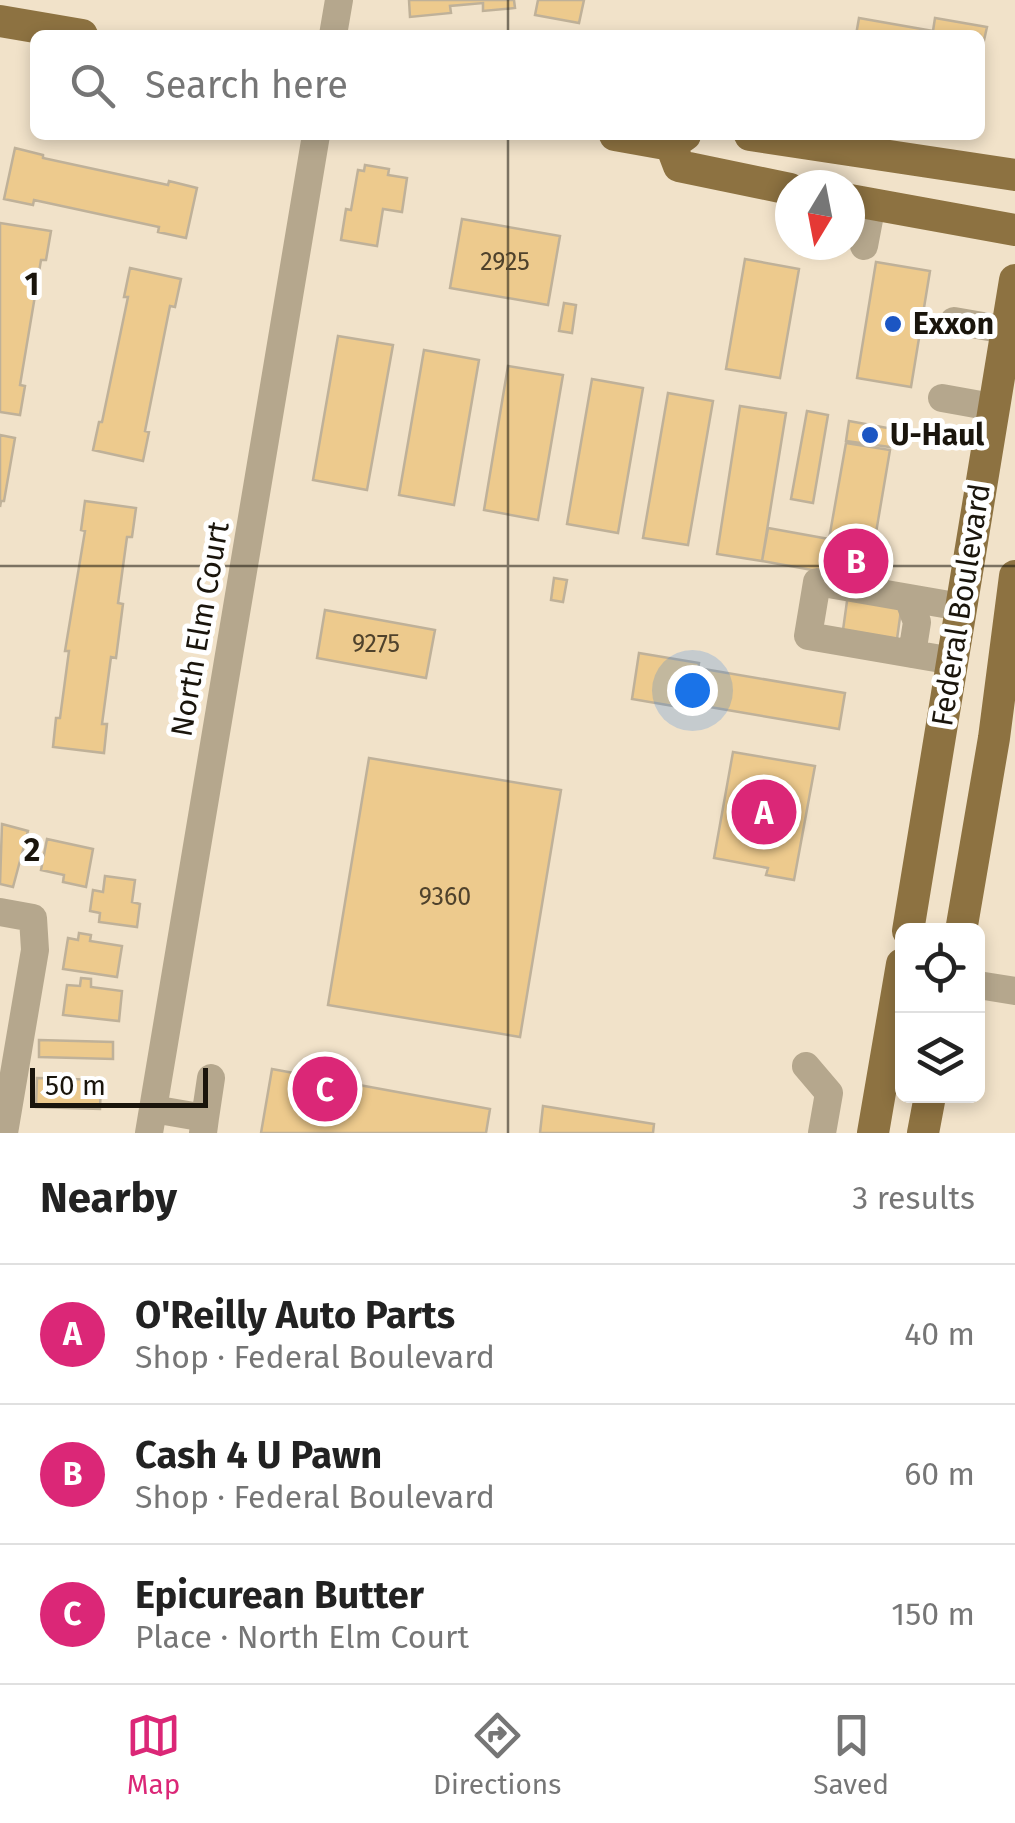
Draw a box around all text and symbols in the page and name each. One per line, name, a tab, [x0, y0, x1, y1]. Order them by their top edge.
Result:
search box	[30, 30, 985, 140]
icon: search	[65, 58, 120, 113]
text: Search here	[145, 62, 348, 108]
north arrow	[775, 170, 865, 260]
house number: 2925	[480, 247, 530, 277]
text: 1	[25, 265, 39, 303]
place label: Exxon	[913, 306, 994, 342]
marker: Exxon	[882, 313, 904, 335]
place label: U-Haul	[890, 417, 984, 453]
marker: U-Haul	[859, 424, 881, 446]
street label: Federal Boulevard	[924, 481, 998, 729]
street label: North Elm Court	[163, 518, 237, 739]
pin: B	[824, 524, 888, 598]
house number: 9275	[352, 629, 400, 659]
your location	[667, 665, 718, 716]
pin: A	[732, 774, 796, 850]
text: 2	[24, 831, 40, 869]
house number: 9360	[419, 882, 471, 912]
map controls	[895, 923, 985, 1103]
button: locate	[895, 923, 985, 1013]
button: layers	[895, 1013, 985, 1103]
pin: C	[292, 1052, 358, 1126]
scale bar	[30, 1063, 208, 1108]
text: 50 m	[45, 1069, 106, 1102]
text: Nearby	[40, 1173, 177, 1223]
text: 3 results	[852, 1179, 975, 1217]
text: O'Reilly Auto Parts	[135, 1292, 455, 1338]
text: A	[63, 1315, 82, 1353]
text: 40 m	[904, 1315, 975, 1353]
text: Shop · Federal Boulevard	[135, 1338, 495, 1376]
text: Cash 4 U Pawn	[135, 1432, 382, 1478]
text: B	[63, 1455, 82, 1493]
text: 60 m	[904, 1455, 975, 1493]
text: Shop · Federal Boulevard	[135, 1478, 495, 1516]
text: Epicurean Butter	[135, 1572, 424, 1618]
text: C	[63, 1595, 82, 1633]
text: 150 m	[891, 1595, 975, 1633]
text: Place · North Elm Court	[135, 1618, 469, 1656]
tab: Map	[126, 1708, 181, 1801]
tab: Directions	[433, 1708, 561, 1801]
tab: Saved	[813, 1708, 889, 1801]

